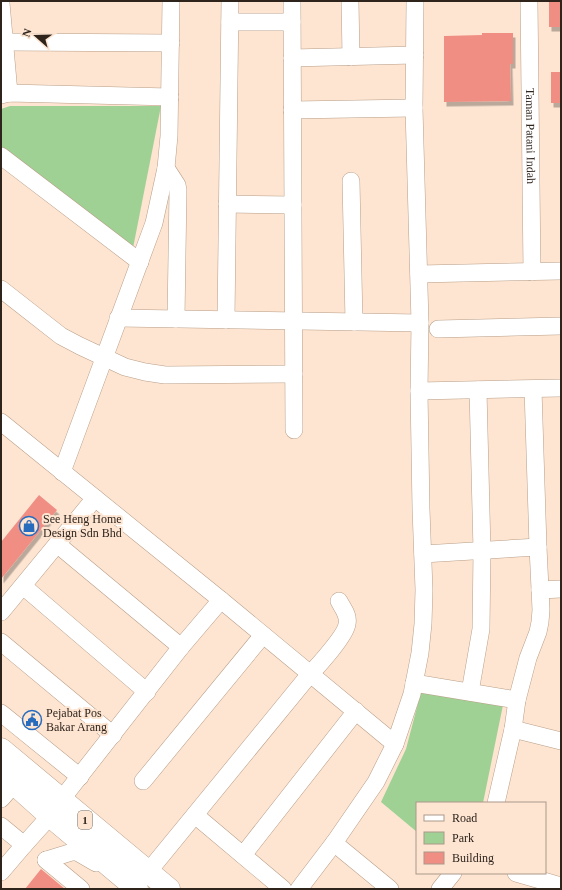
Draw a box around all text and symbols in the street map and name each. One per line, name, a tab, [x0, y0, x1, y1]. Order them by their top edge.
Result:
north arrow	[16, 16, 56, 56]
text: N	[20, 27, 34, 38]
street label: Taman Patani Indah	[523, 88, 538, 184]
place label: See Heng Home Design Sdn Bhd	[43, 512, 122, 540]
shop icon: See Heng Home Design Sdn Bhd	[18, 515, 40, 537]
place label: Pejabat Pos Bakar Arang	[46, 706, 107, 734]
public building icon: Pejabat Pos Bakar Arang	[21, 709, 43, 731]
legend	[416, 802, 546, 874]
road number: 1	[78, 811, 92, 829]
text: Road	[452, 811, 477, 825]
text: Park	[452, 831, 474, 845]
text: Building	[452, 851, 494, 865]

